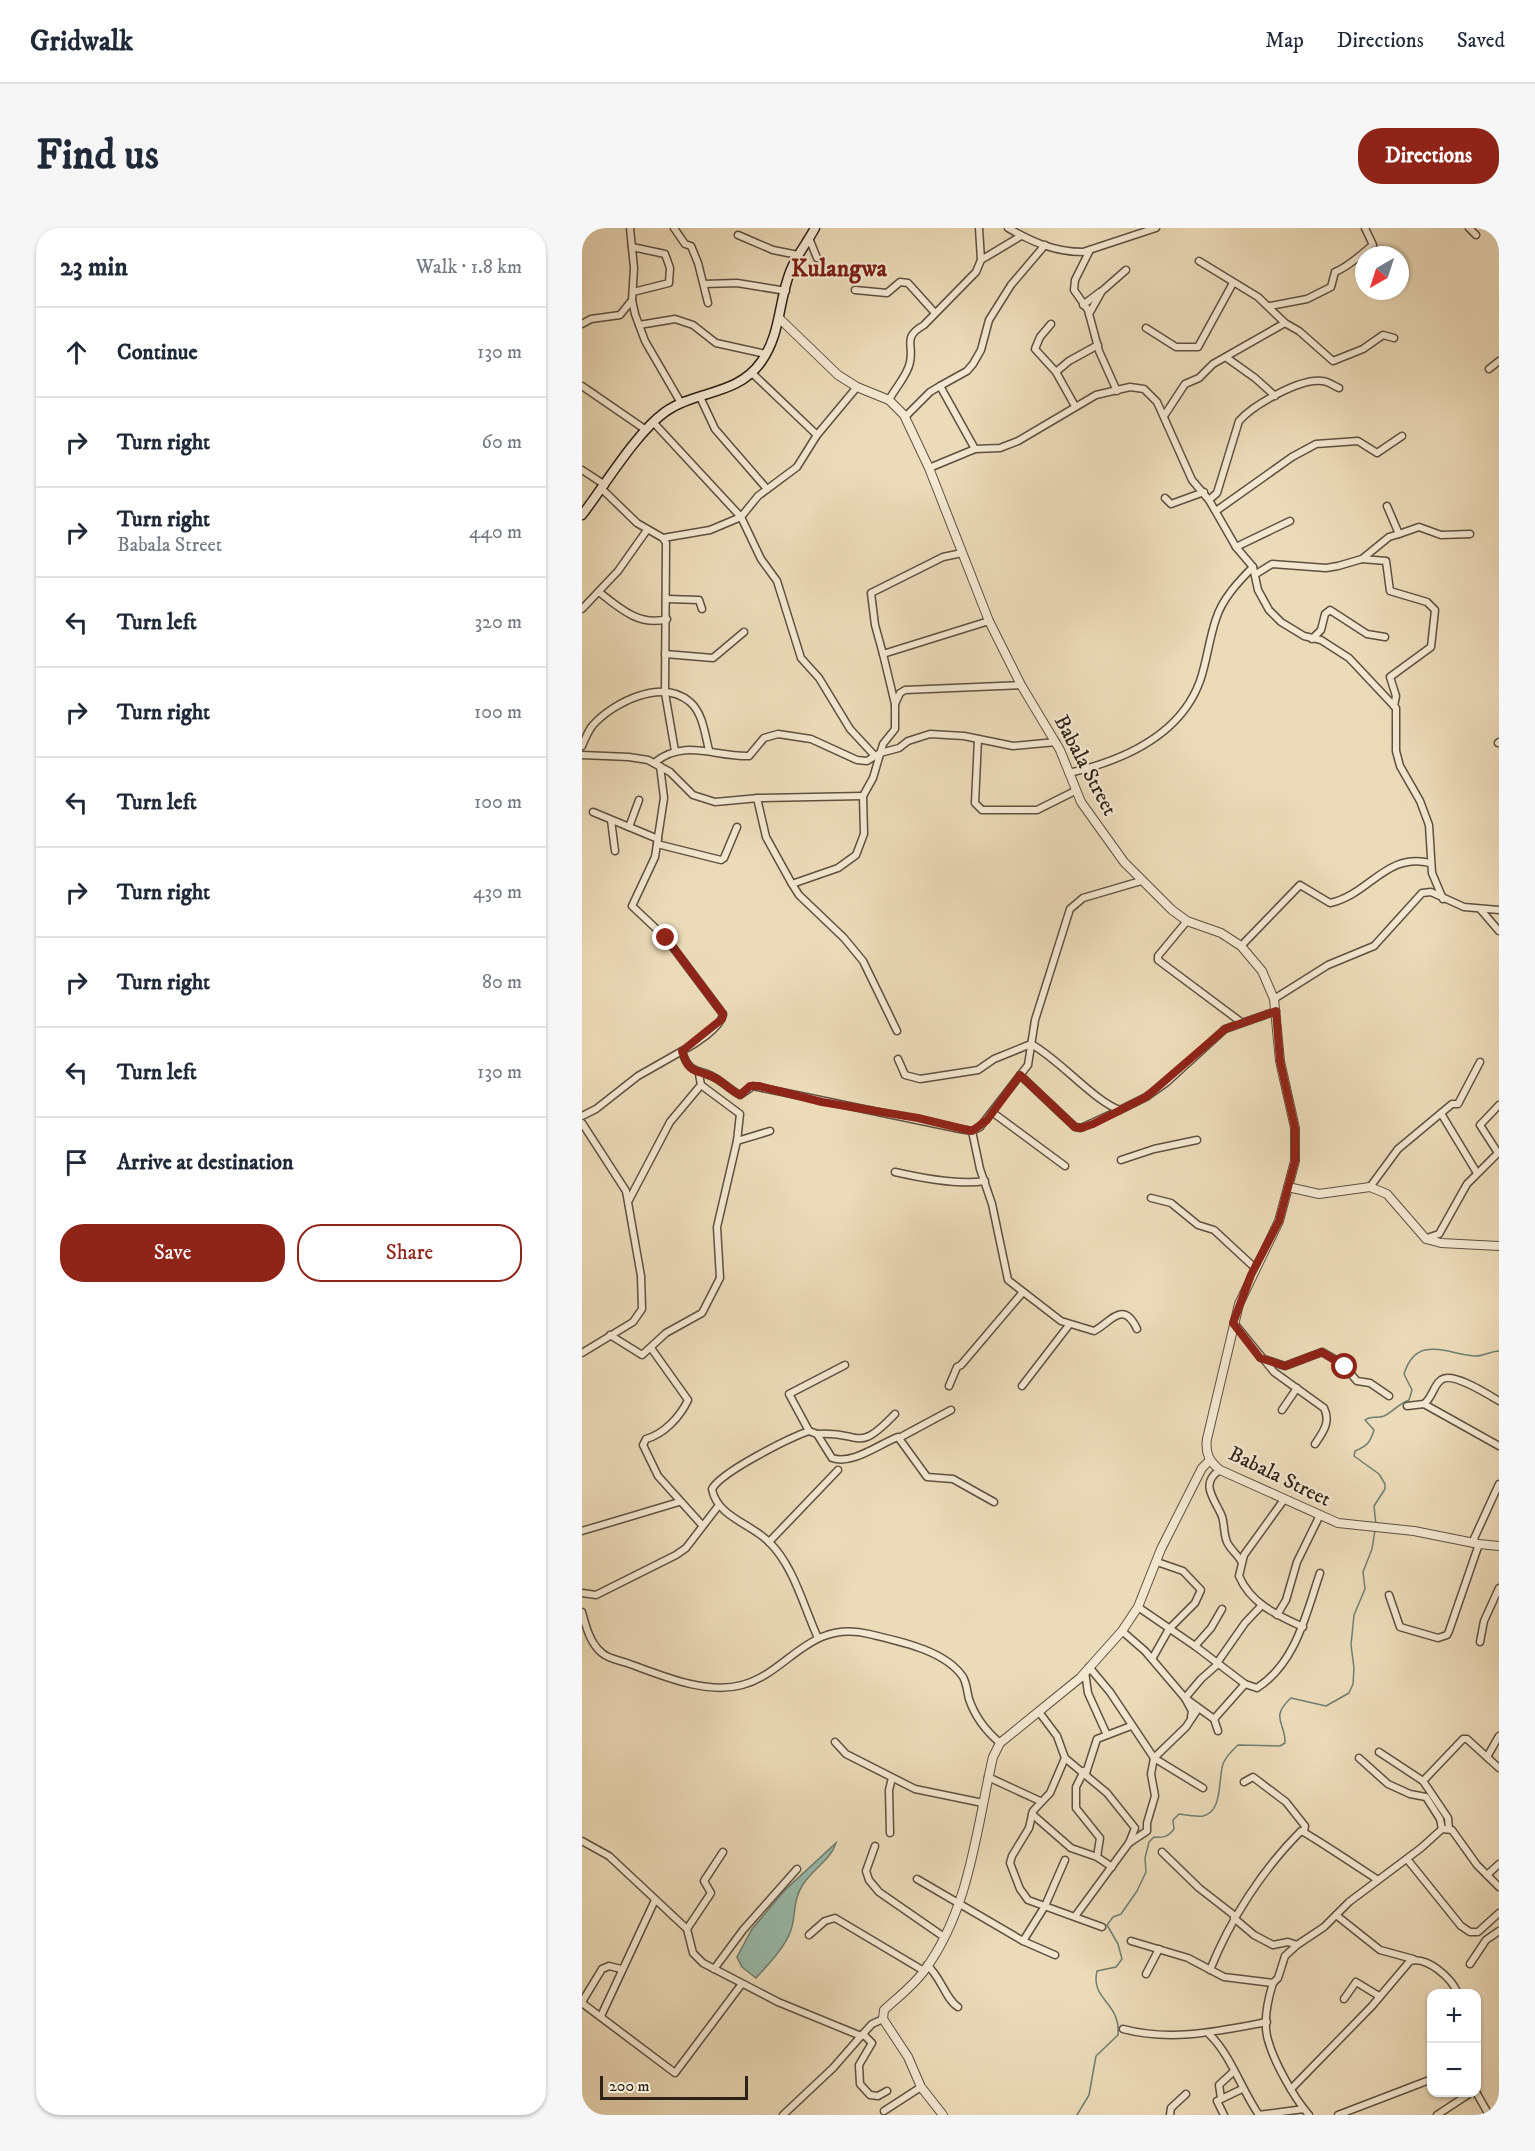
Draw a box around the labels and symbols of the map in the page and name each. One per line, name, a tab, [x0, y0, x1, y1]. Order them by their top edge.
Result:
north arrow	[1355, 246, 1409, 300]
district label: Kulangwa	[791, 254, 888, 284]
street label: Babala Street	[1048, 711, 1123, 821]
route end	[652, 924, 678, 950]
route start	[1331, 1353, 1357, 1379]
street label: Babala Street	[1224, 1441, 1335, 1513]
scale bar	[600, 2073, 748, 2100]

